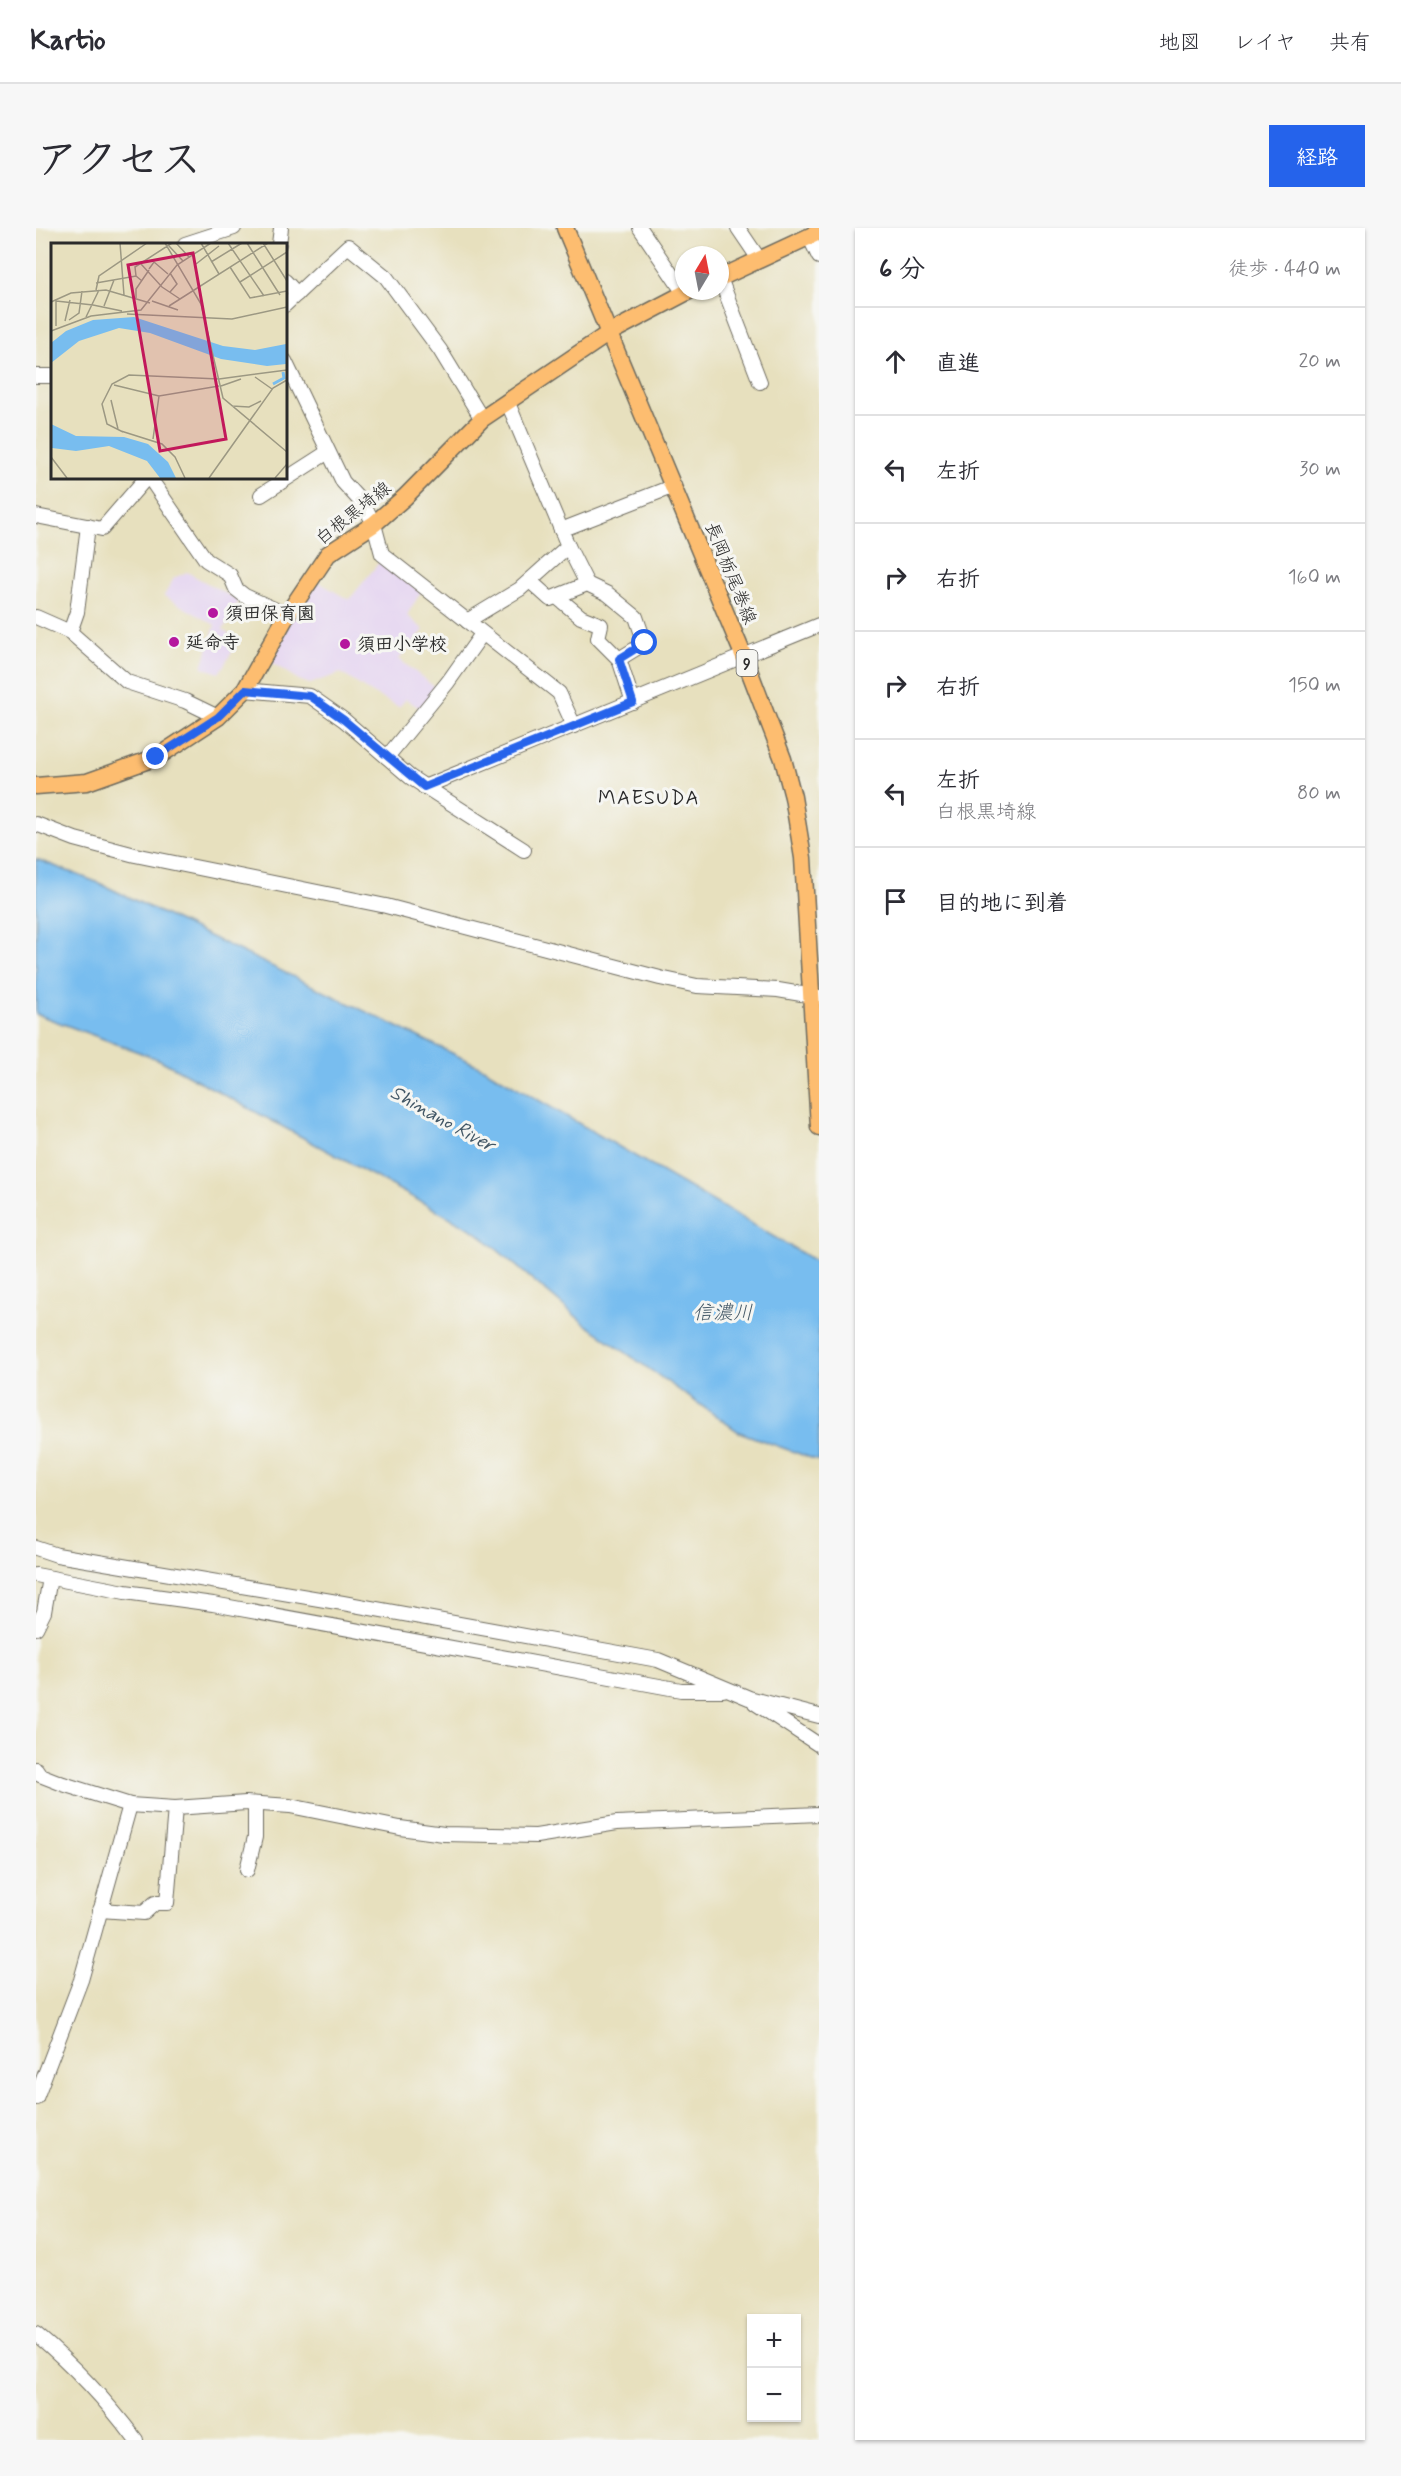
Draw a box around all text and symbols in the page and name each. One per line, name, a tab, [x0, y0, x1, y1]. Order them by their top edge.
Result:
text: Kartio	[30, 23, 106, 60]
text: 地図	[1159, 29, 1201, 57]
text: レイヤ	[1234, 29, 1296, 57]
text: 共有	[1329, 29, 1371, 57]
button: 経路	[1269, 125, 1365, 187]
text: アクセス	[36, 134, 201, 189]
inset map	[51, 243, 286, 478]
north arrow	[675, 246, 729, 300]
text: 6 分	[879, 253, 925, 287]
text: 徒歩 · 440 m	[1229, 256, 1341, 283]
icon: ahead	[879, 345, 912, 378]
text: 20 m	[1298, 348, 1341, 375]
text: 直進	[936, 350, 980, 378]
icon: left	[879, 453, 912, 486]
text: 30 m	[1299, 456, 1341, 483]
text: 左折	[936, 458, 980, 486]
street label: 白根黒埼線	[311, 477, 396, 551]
street label: 長岡栃尾巻線	[699, 519, 761, 628]
icon: right	[879, 561, 912, 594]
text: 160 m	[1288, 564, 1341, 591]
text: 右折	[936, 566, 980, 594]
place label: 須田保育園	[225, 602, 315, 626]
marker: 須田保育園	[206, 606, 220, 620]
route start	[631, 629, 657, 655]
place label: 延命寺	[186, 631, 240, 655]
place label: 須田小学校	[357, 633, 447, 657]
marker: 延命寺	[167, 635, 181, 649]
marker: 須田小学校	[338, 637, 352, 651]
road number: 9	[736, 650, 758, 676]
icon: right	[879, 669, 912, 702]
text: 150 m	[1288, 672, 1341, 699]
text: 右折	[936, 674, 980, 702]
route end	[142, 743, 168, 769]
text: 左折	[936, 767, 980, 795]
icon: left	[879, 777, 912, 810]
text: 80 m	[1297, 780, 1341, 807]
district label: MAESUDA	[598, 785, 700, 812]
text: 白根黒埼線	[936, 799, 1036, 826]
icon: arrive	[879, 885, 912, 918]
text: 目的地に到着	[936, 890, 1068, 918]
water label: Shinano River	[385, 1079, 502, 1160]
water label: 信濃川	[693, 1300, 753, 1327]
map controls	[747, 2314, 801, 2422]
button: +	[747, 2314, 801, 2368]
button: −	[747, 2368, 801, 2422]

